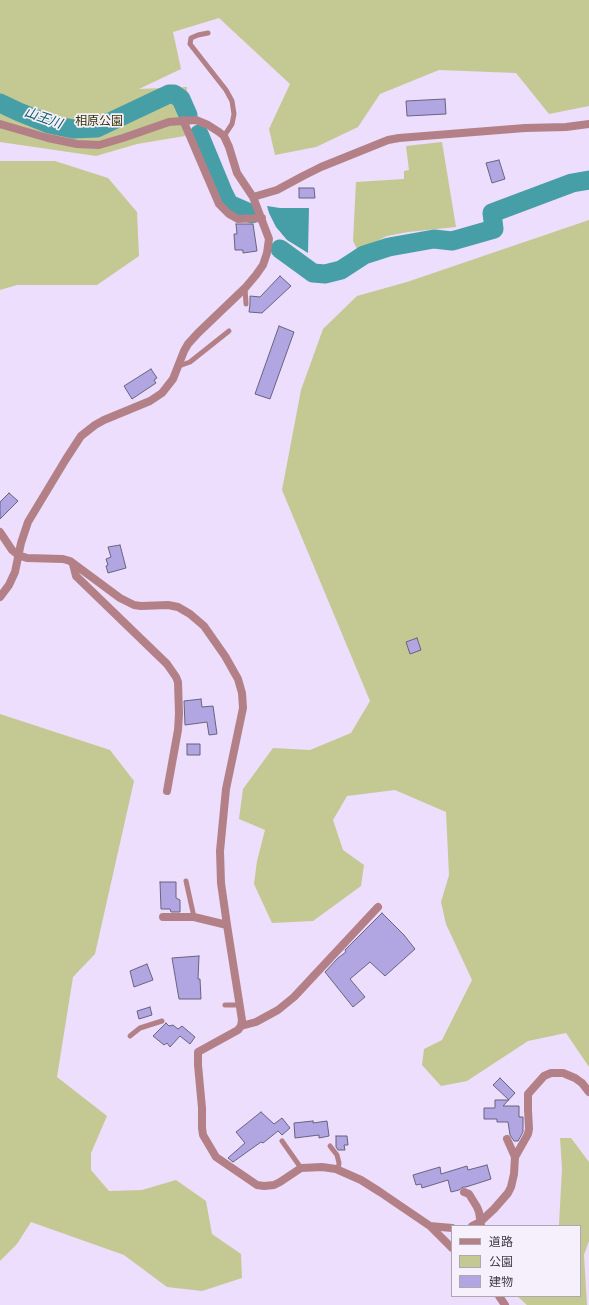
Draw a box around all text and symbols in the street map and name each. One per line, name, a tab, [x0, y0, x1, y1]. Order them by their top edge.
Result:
water label: 山王川	[22, 105, 64, 133]
park label: 相原公園	[75, 115, 123, 129]
legend	[451, 1225, 581, 1297]
text: 道路	[489, 1234, 513, 1250]
text: 公園	[489, 1254, 513, 1270]
text: 建物	[489, 1274, 513, 1290]

